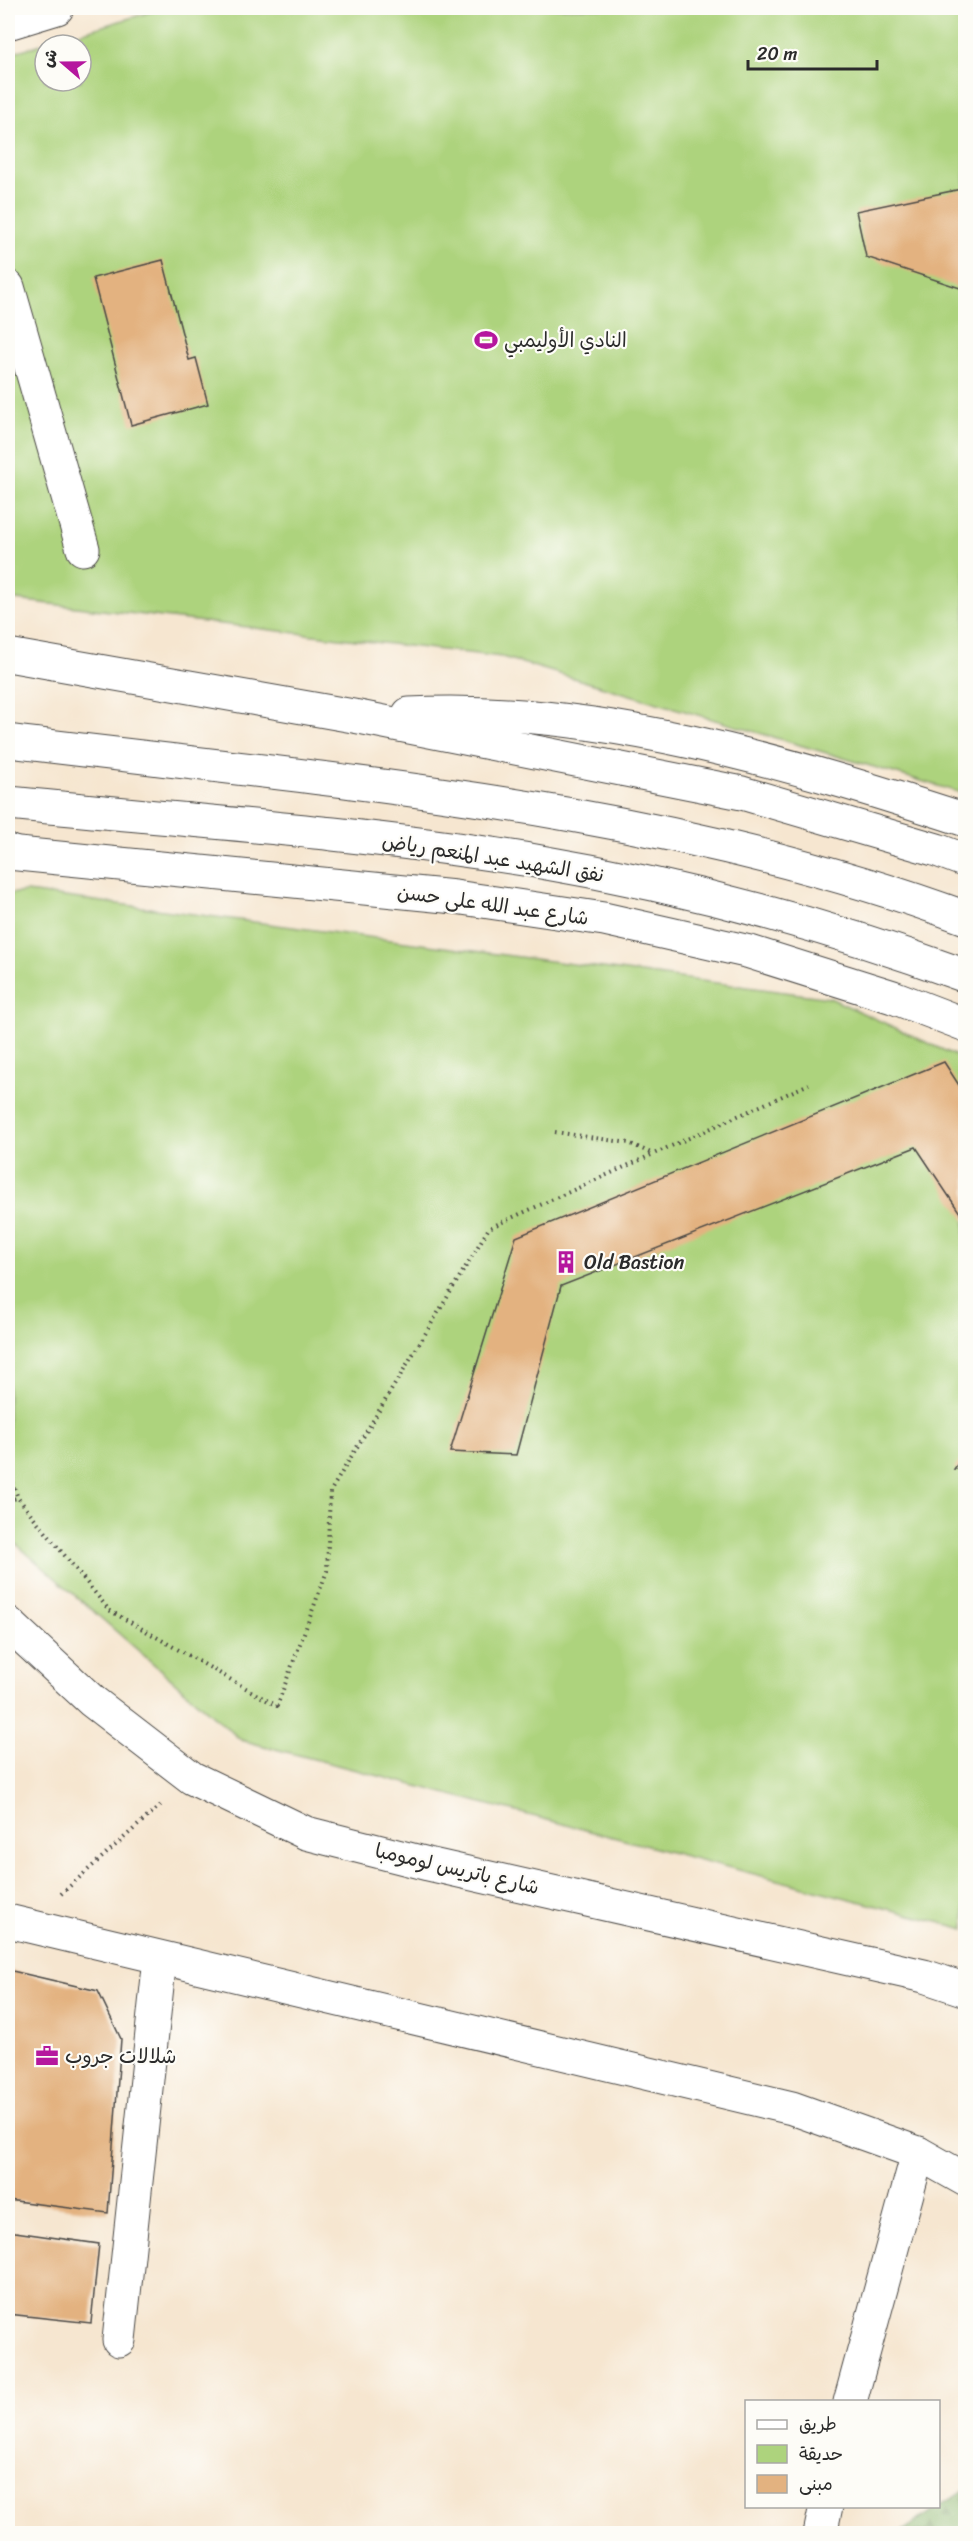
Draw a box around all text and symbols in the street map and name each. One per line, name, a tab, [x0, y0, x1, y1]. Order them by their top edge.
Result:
north arrow	[33, 33, 93, 93]
scale bar	[748, 33, 877, 71]
text: 20 m	[757, 38, 797, 70]
text: ش	[33, 45, 66, 71]
place label: النادي الأوليمبي	[504, 323, 627, 358]
sports icon: النادي الأوليمبي	[473, 327, 499, 353]
street label: نفق الشهيد عبد المنعم رياض	[380, 823, 606, 893]
street label: شارع عبد الله على حسن	[395, 874, 591, 936]
place label: Old Bastion	[584, 1245, 684, 1280]
building icon: Old Bastion	[553, 1249, 579, 1275]
street label: شارع باتريس لومومبا	[371, 1833, 543, 1905]
place label: شلالات جروب	[65, 2039, 176, 2074]
office icon: شلالات جروب	[34, 2043, 60, 2069]
legend	[745, 2400, 940, 2508]
text: طريق	[799, 2408, 837, 2440]
text: حديقة	[799, 2438, 843, 2470]
text: مبنى	[799, 2468, 833, 2500]

